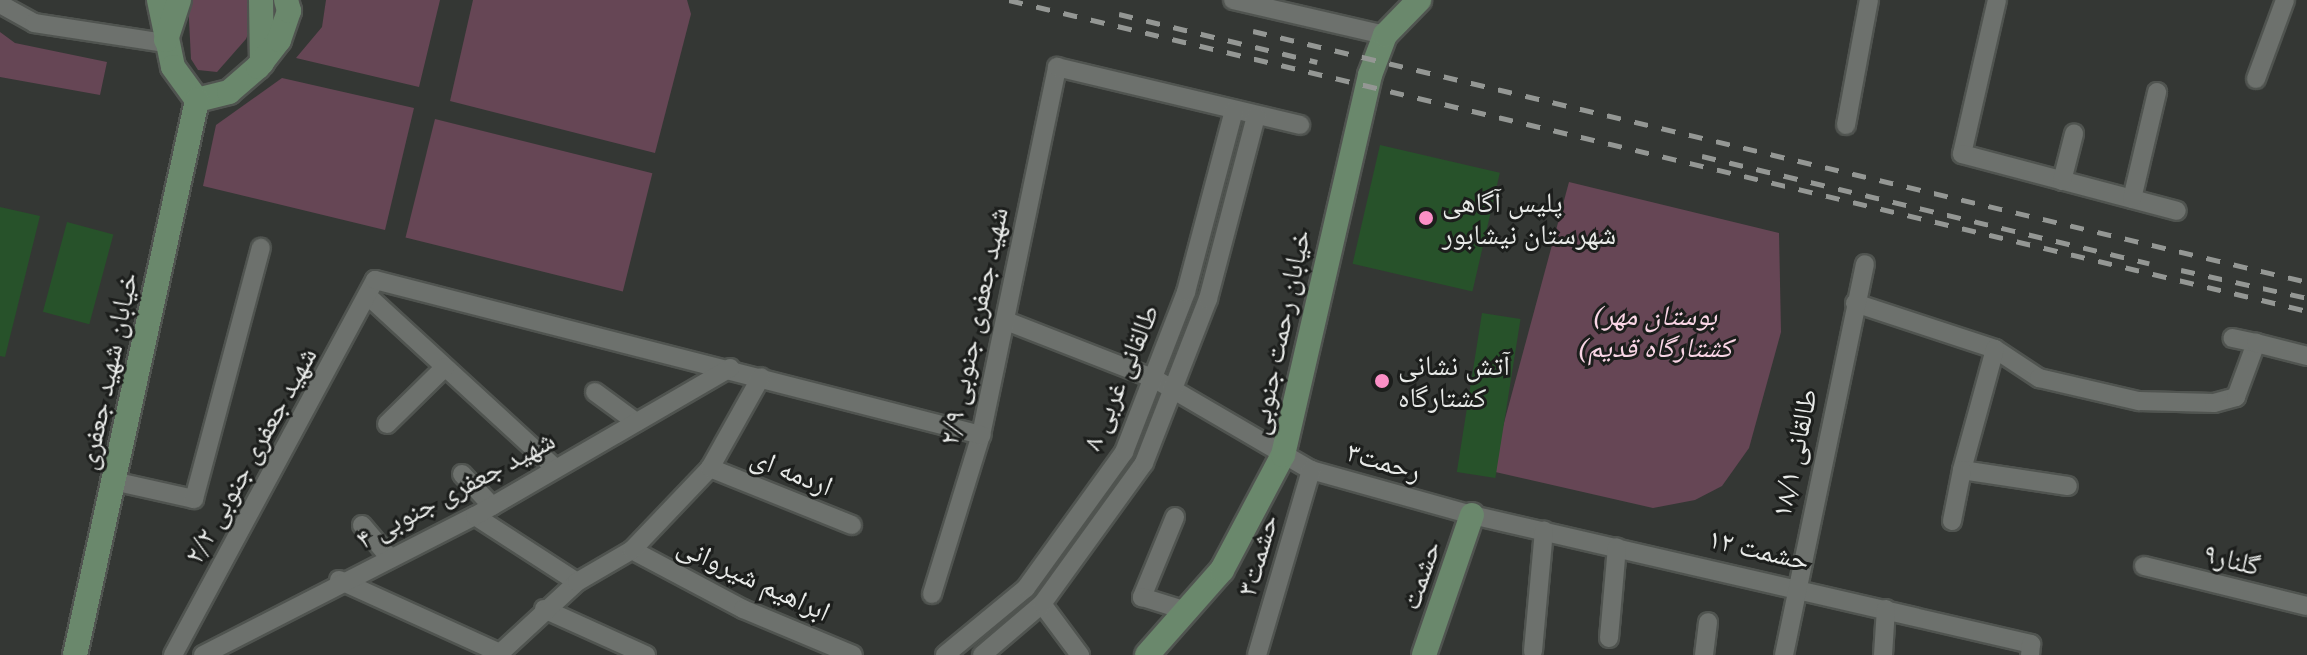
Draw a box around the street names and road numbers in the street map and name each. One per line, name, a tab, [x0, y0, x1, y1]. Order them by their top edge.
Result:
street label: شهید جعفری جنوبی ۲/۹	[931, 204, 1015, 448]
street label: خیابان رحمت جنوبی	[1241, 226, 1317, 438]
street label: خیابان شهید جعفری	[70, 269, 144, 473]
street label: طالقانی غربی ۸	[1074, 299, 1166, 455]
street label: شهید جعفری جنوبی ۲/۲	[177, 341, 323, 569]
street label: طالقانی ۱۸/۱	[1764, 386, 1824, 520]
street label: شهید جعفری جنوبی ۴	[350, 422, 560, 556]
street label: رحمت۳	[1343, 434, 1425, 488]
street label: اردمه ای	[746, 439, 838, 503]
street label: حشمت۳	[1229, 510, 1285, 600]
street label: حشمت ۱۲	[1705, 521, 1813, 577]
street label: ابراهیم شیروانی	[672, 528, 836, 628]
street label: حشمت	[1393, 536, 1447, 614]
street label: گلنار۹	[2200, 536, 2264, 582]

